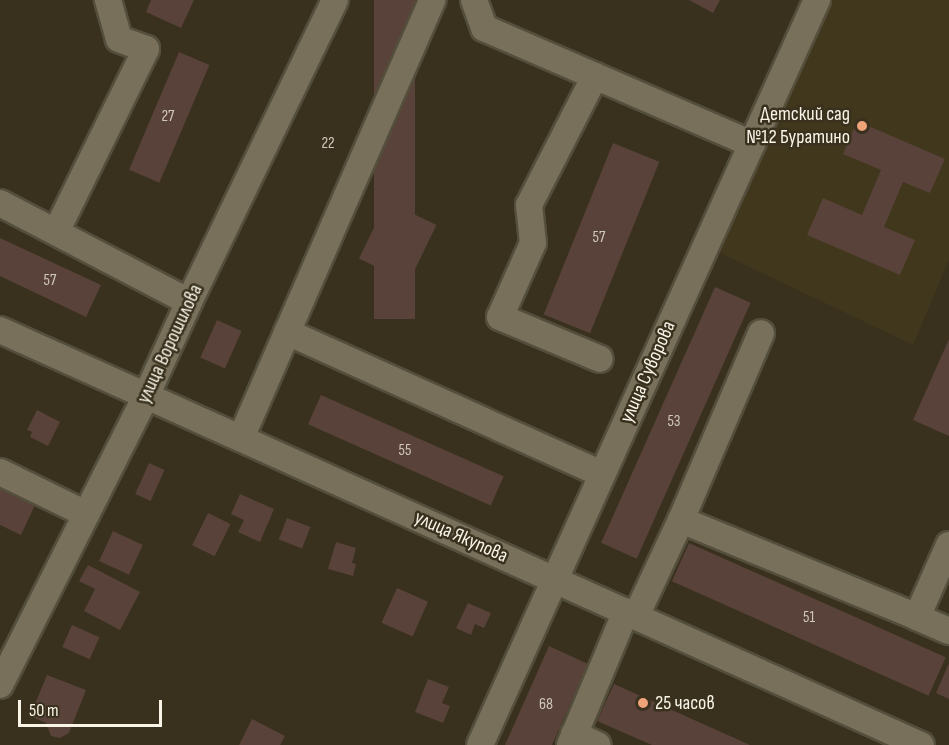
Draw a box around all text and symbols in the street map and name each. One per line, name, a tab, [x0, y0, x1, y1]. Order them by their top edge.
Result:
place label: Детский сад №12 Буратино	[746, 102, 850, 149]
house number: 27	[161, 107, 175, 127]
marker: Детский сад №12 Буратино	[855, 119, 869, 133]
house number: 22	[321, 134, 335, 154]
house number: 57	[593, 228, 605, 248]
house number: 57	[44, 271, 56, 291]
street label: улица Ворошилова	[132, 281, 208, 407]
street label: улица Суворова	[615, 317, 681, 427]
house number: 53	[667, 412, 681, 432]
house number: 55	[399, 441, 411, 461]
street label: улица Якупова	[411, 506, 511, 568]
house number: 51	[803, 608, 815, 628]
scale bar	[21, 688, 165, 726]
place label: 25 часов	[655, 691, 715, 715]
house number: 68	[539, 695, 553, 715]
marker: 25 часов	[636, 696, 650, 710]
text: 50 m	[29, 700, 59, 721]

